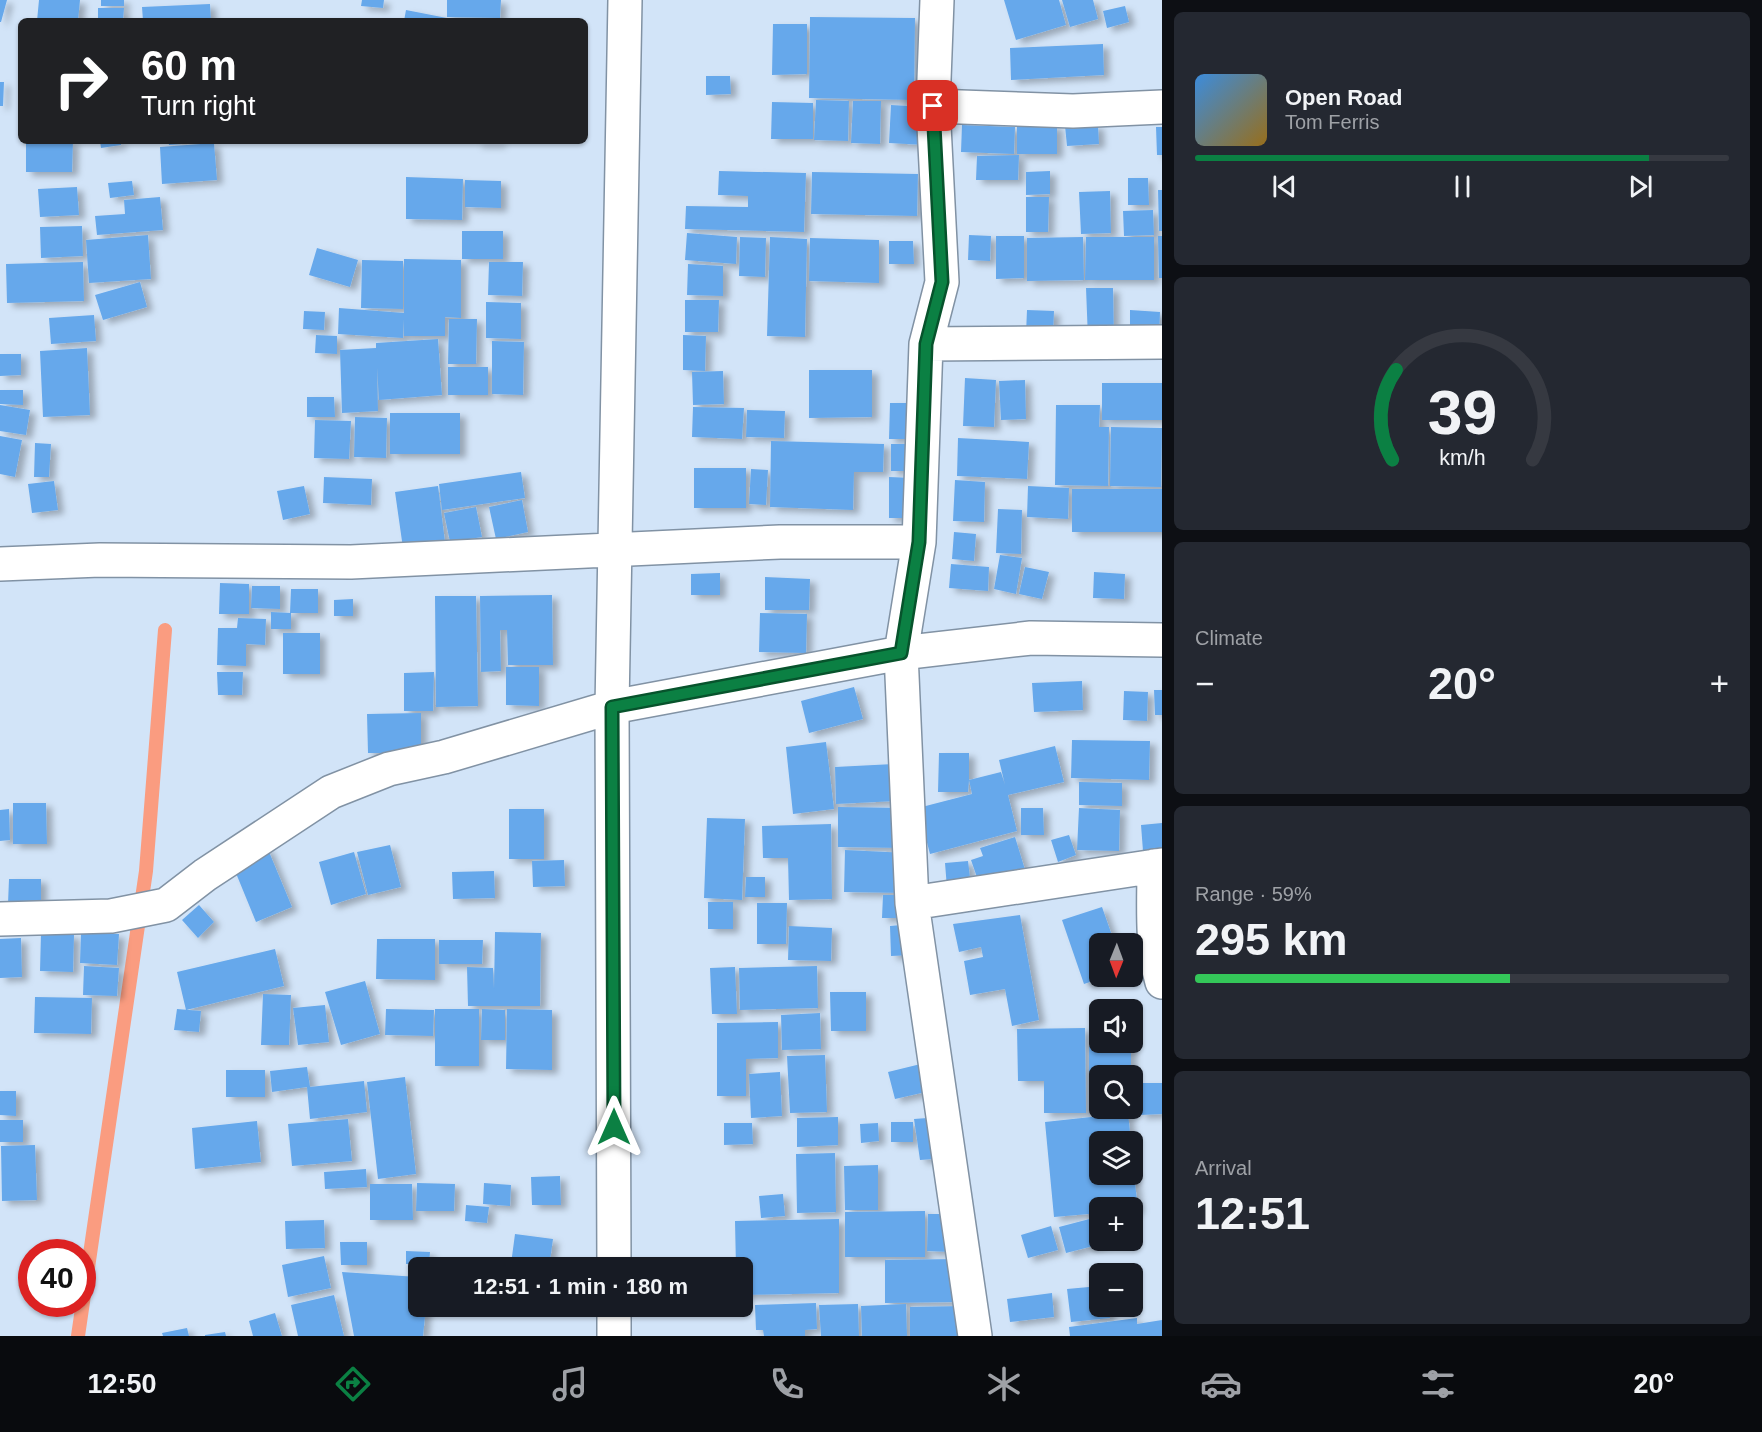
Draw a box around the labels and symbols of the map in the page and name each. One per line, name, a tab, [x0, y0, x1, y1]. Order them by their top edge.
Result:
pin	[907, 80, 958, 131]
north arrow	[1089, 933, 1143, 987]
position arrow	[582, 1095, 646, 1159]
speed limit sign: 40	[18, 1239, 96, 1317]

